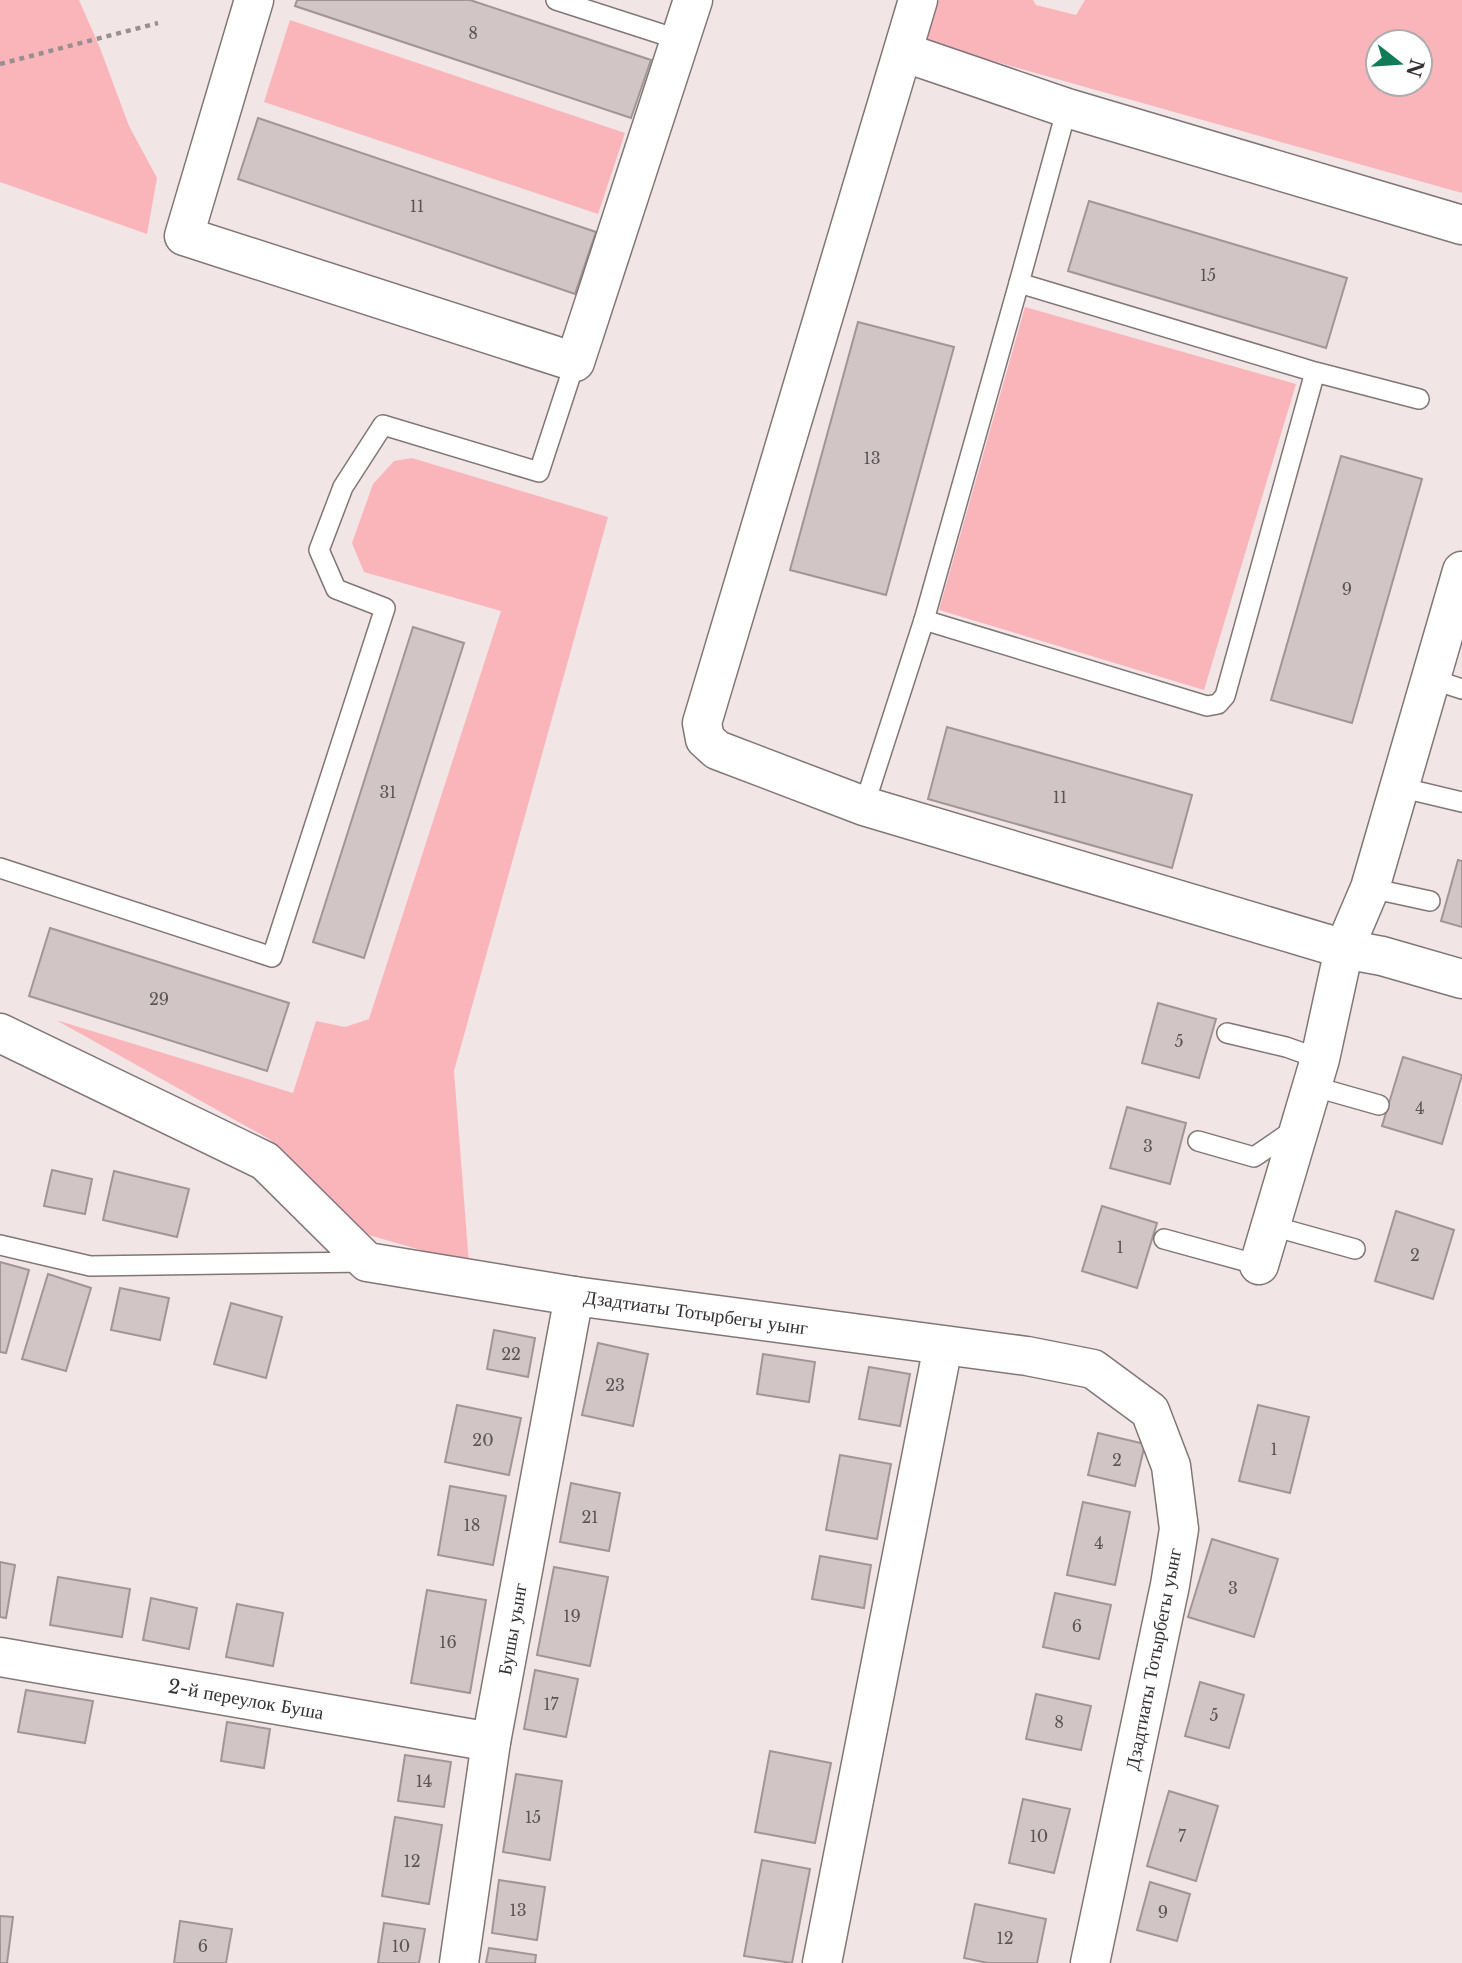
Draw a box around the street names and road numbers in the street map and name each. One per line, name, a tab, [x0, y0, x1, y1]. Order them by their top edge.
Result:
street label: Дзадтиаты Тотырбегы уынг	[582, 1285, 810, 1340]
street label: Дзадтиаты Тотырбегы уынг	[1121, 1546, 1186, 1772]
street label: Бушы уынг	[493, 1581, 532, 1677]
street label: 2-й переулок Буша	[166, 1674, 326, 1725]

